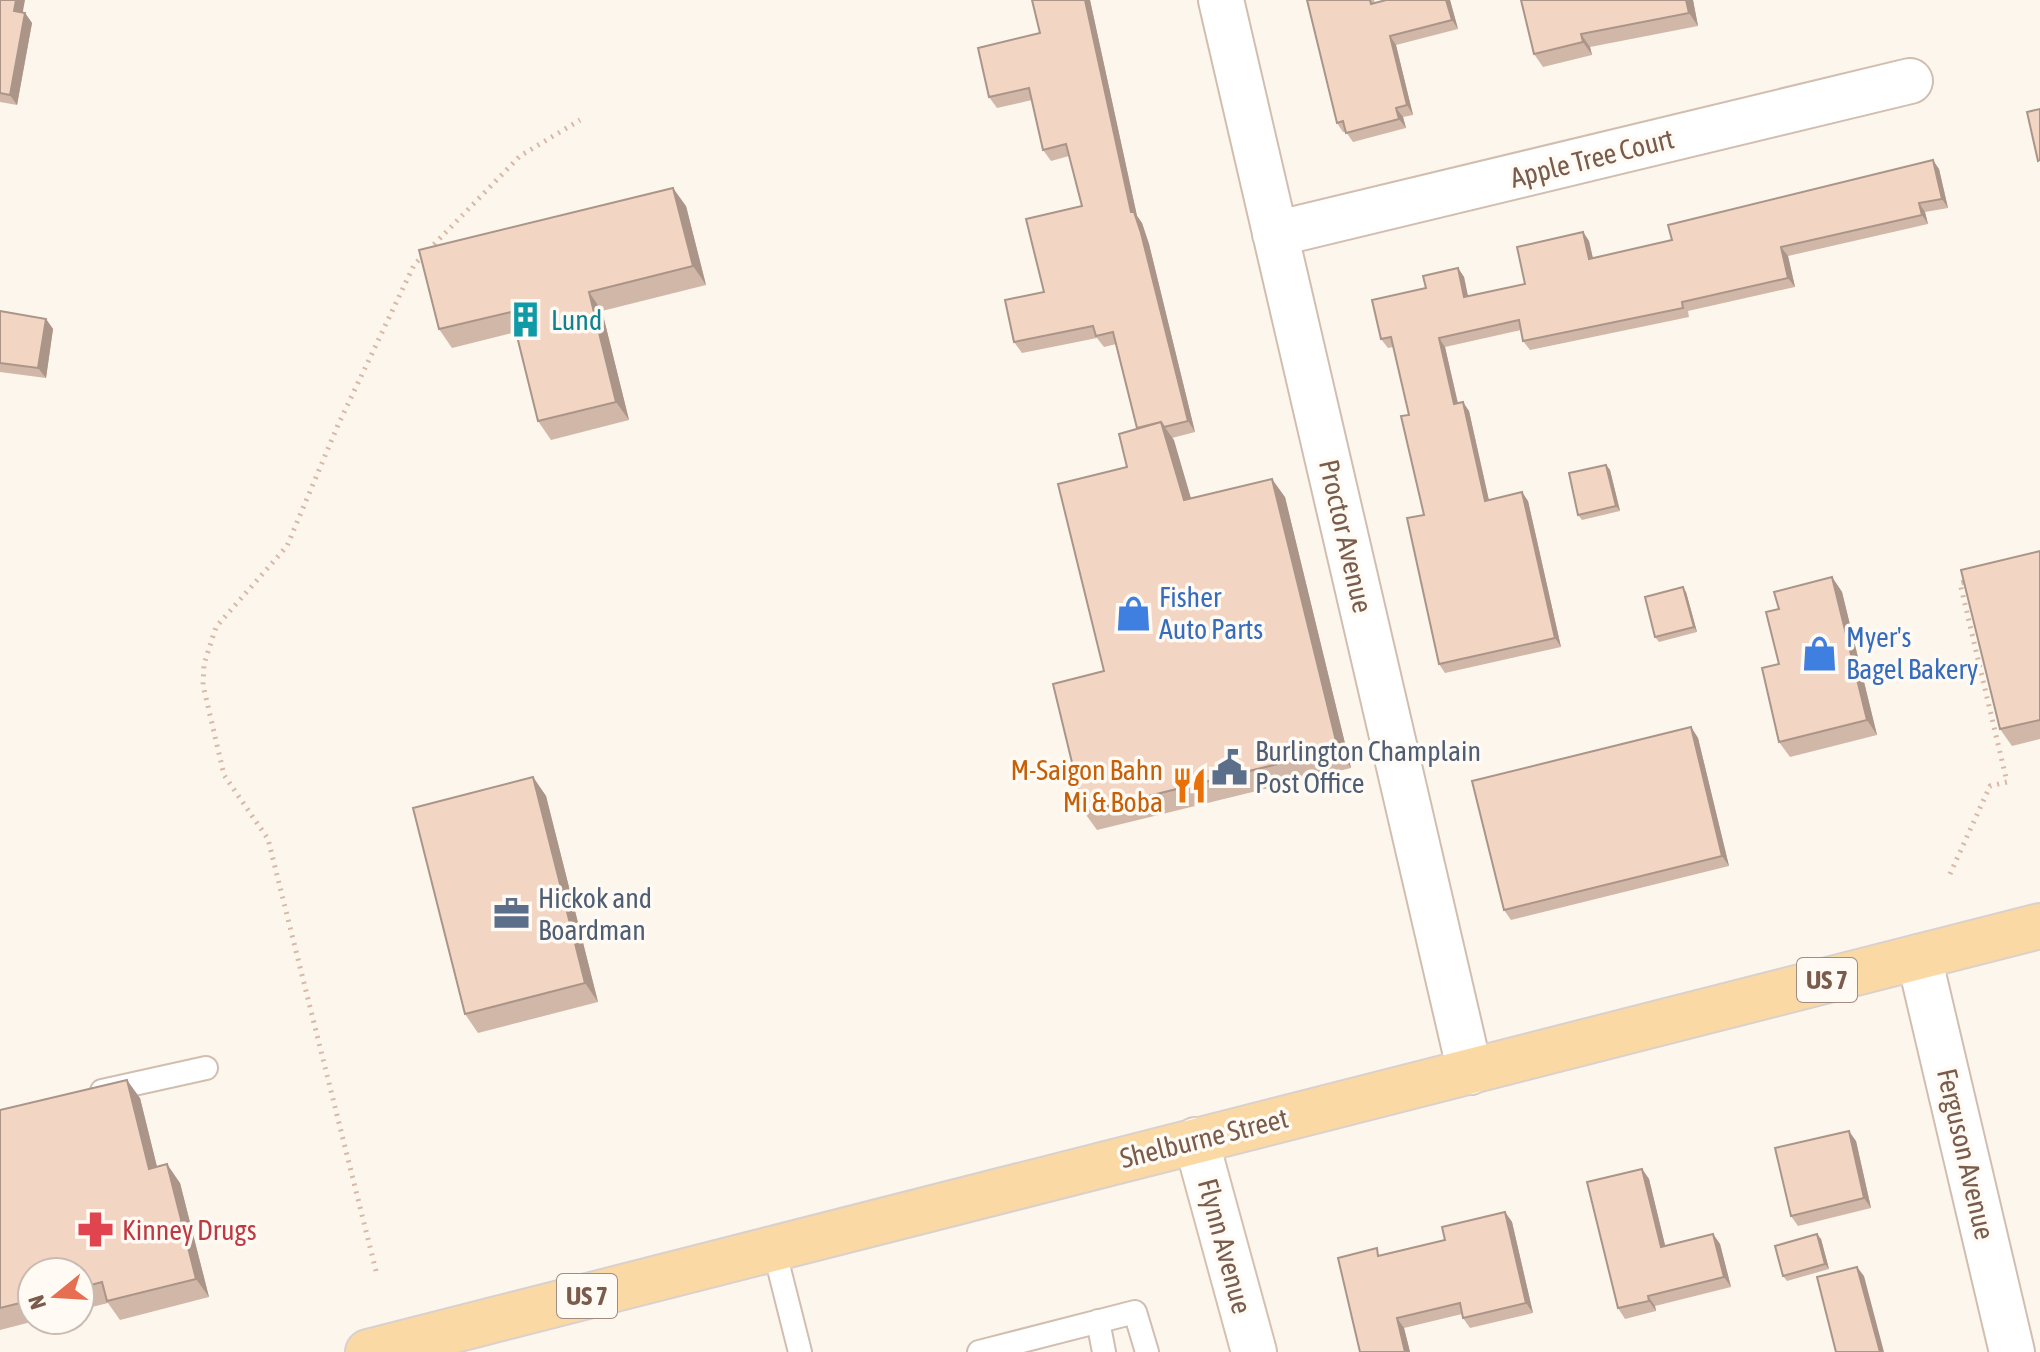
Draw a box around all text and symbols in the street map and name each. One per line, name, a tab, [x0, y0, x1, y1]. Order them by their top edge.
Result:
street label: Apple Tree Court	[1507, 122, 1677, 194]
building icon: Lund	[506, 301, 544, 339]
place label: Lund	[551, 304, 602, 336]
street label: Proctor Avenue	[1313, 456, 1379, 616]
place label: Fisher Auto Parts	[1159, 581, 1263, 645]
shop icon: Fisher Auto Parts	[1114, 594, 1152, 632]
place label: Myer's Bagel Bakery	[1846, 621, 1978, 685]
shop icon: Myer's Bagel Bakery	[1801, 634, 1839, 672]
place label: Burlington Champlain Post Office	[1255, 735, 1481, 799]
public building icon: Burlington Champlain Post Office	[1210, 748, 1248, 786]
place label: M-Saigon Bahn Mi & Boba	[1011, 754, 1163, 818]
restaurant icon: M-Saigon Bahn Mi & Boba	[1170, 767, 1208, 805]
place label: Hickok and Boardman	[538, 882, 652, 946]
office icon: Hickok and Boardman	[493, 895, 531, 933]
road number: US 7	[1797, 958, 1857, 1002]
street label: Ferguson Avenue	[1931, 1065, 2001, 1243]
street label: Shelburne Street	[1117, 1102, 1291, 1174]
street label: Flynn Avenue	[1192, 1175, 1258, 1317]
pharmacy icon: Kinney Drugs	[77, 1211, 115, 1249]
place label: Kinney Drugs	[122, 1214, 257, 1246]
north arrow	[16, 1256, 96, 1336]
road number: US 7	[557, 1274, 617, 1318]
text: N	[23, 1292, 51, 1312]

